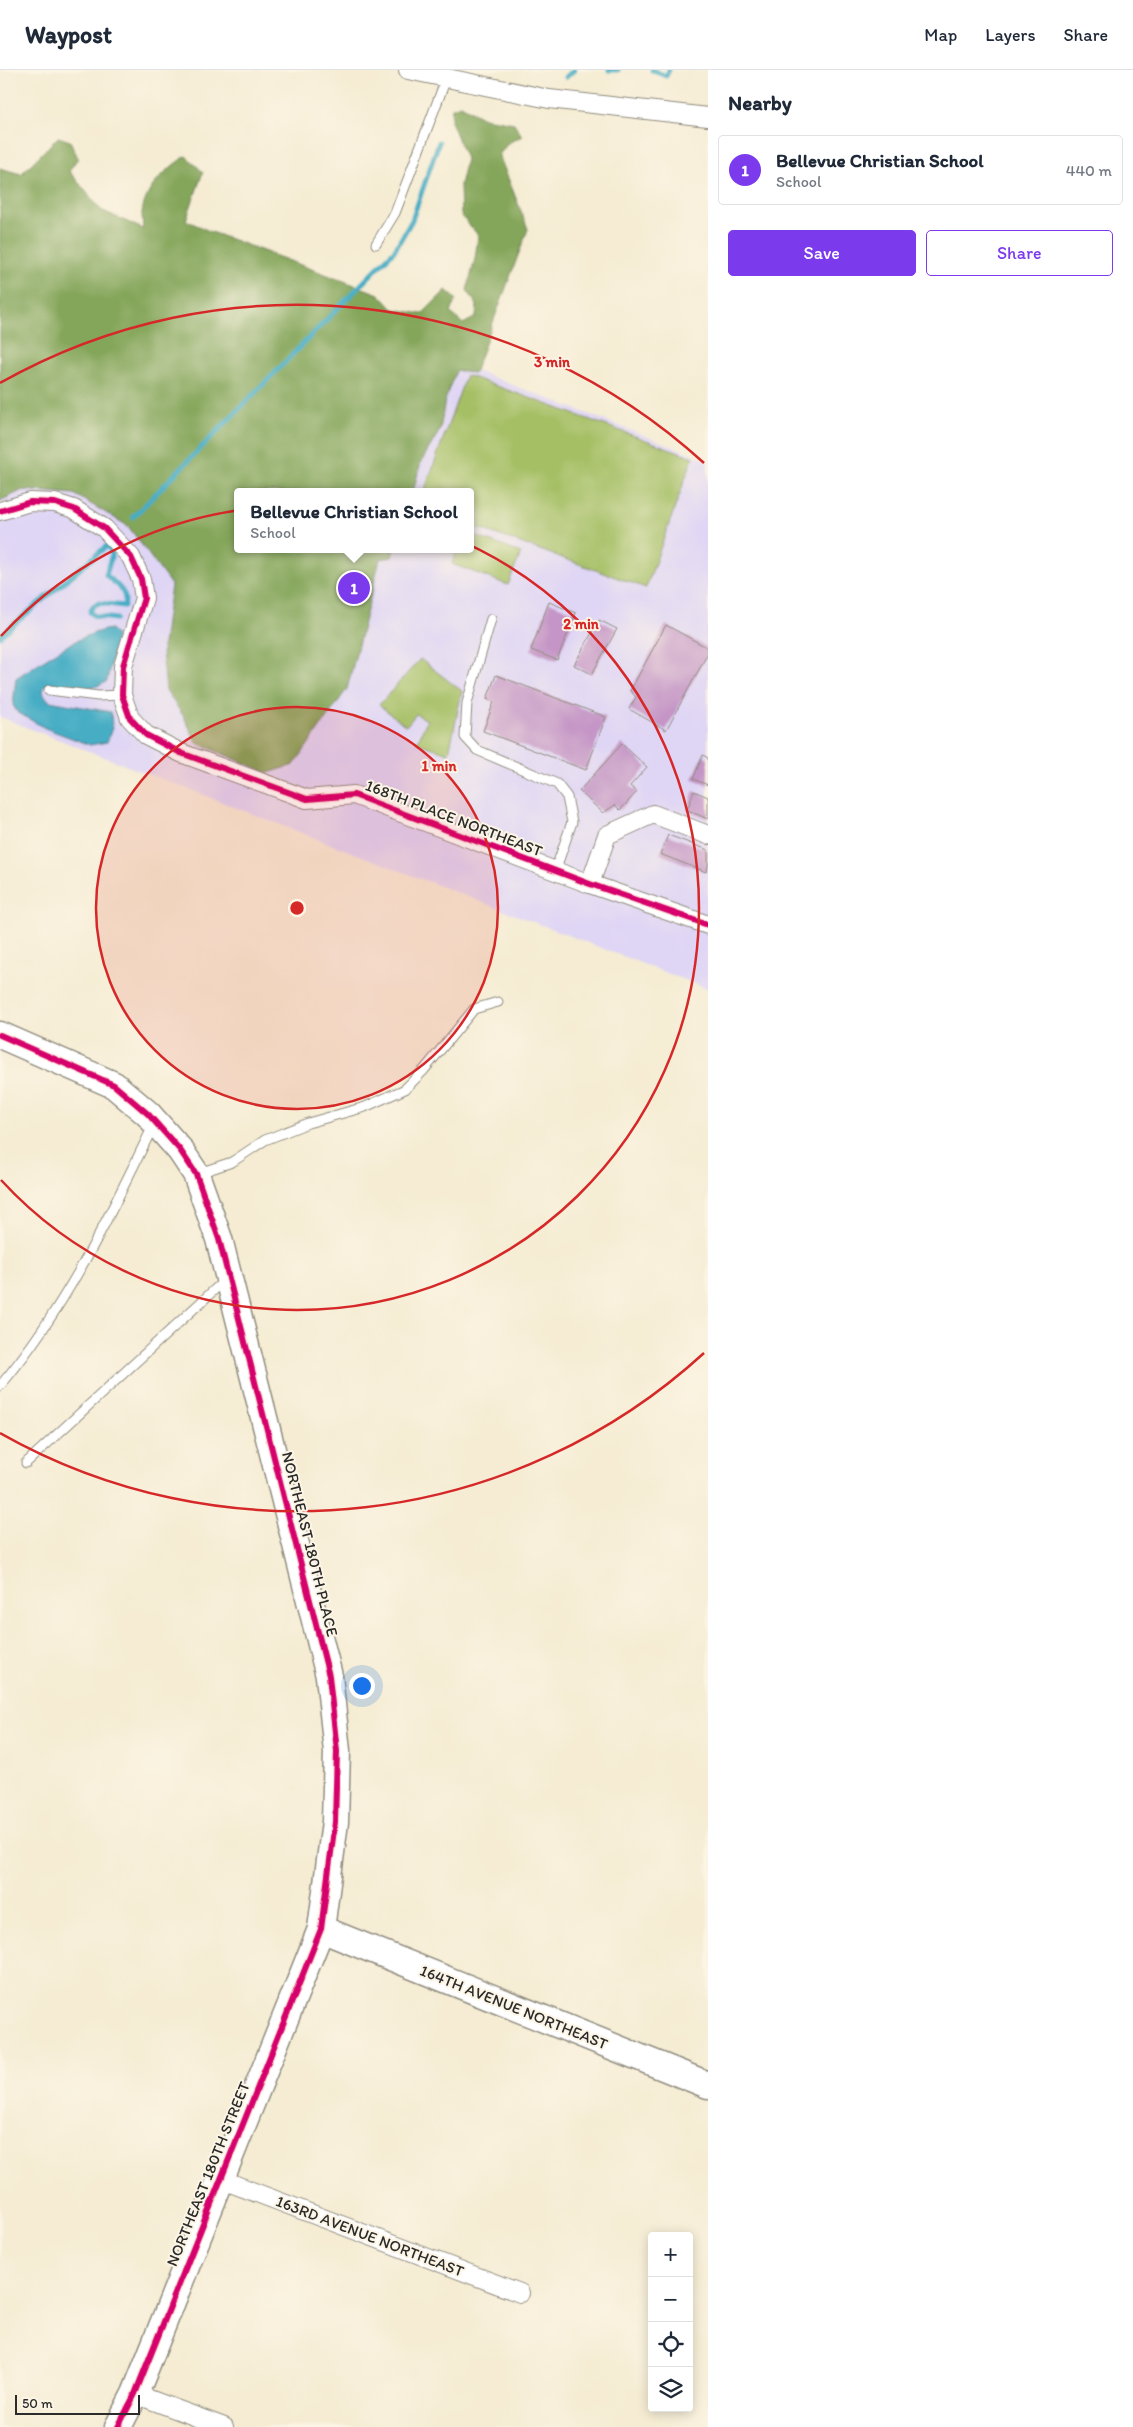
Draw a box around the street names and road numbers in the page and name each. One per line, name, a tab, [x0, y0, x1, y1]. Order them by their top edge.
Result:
street label: 168TH PLACE NORTHEAST	[363, 775, 545, 861]
street label: NORTHEAST 180TH PLACE	[278, 1450, 342, 1638]
street label: 164TH AVENUE NORTHEAST	[417, 1961, 611, 2053]
street label: NORTHEAST 180TH STREET	[162, 2079, 254, 2269]
street label: 163RD AVENUE NORTHEAST	[273, 2191, 467, 2281]

